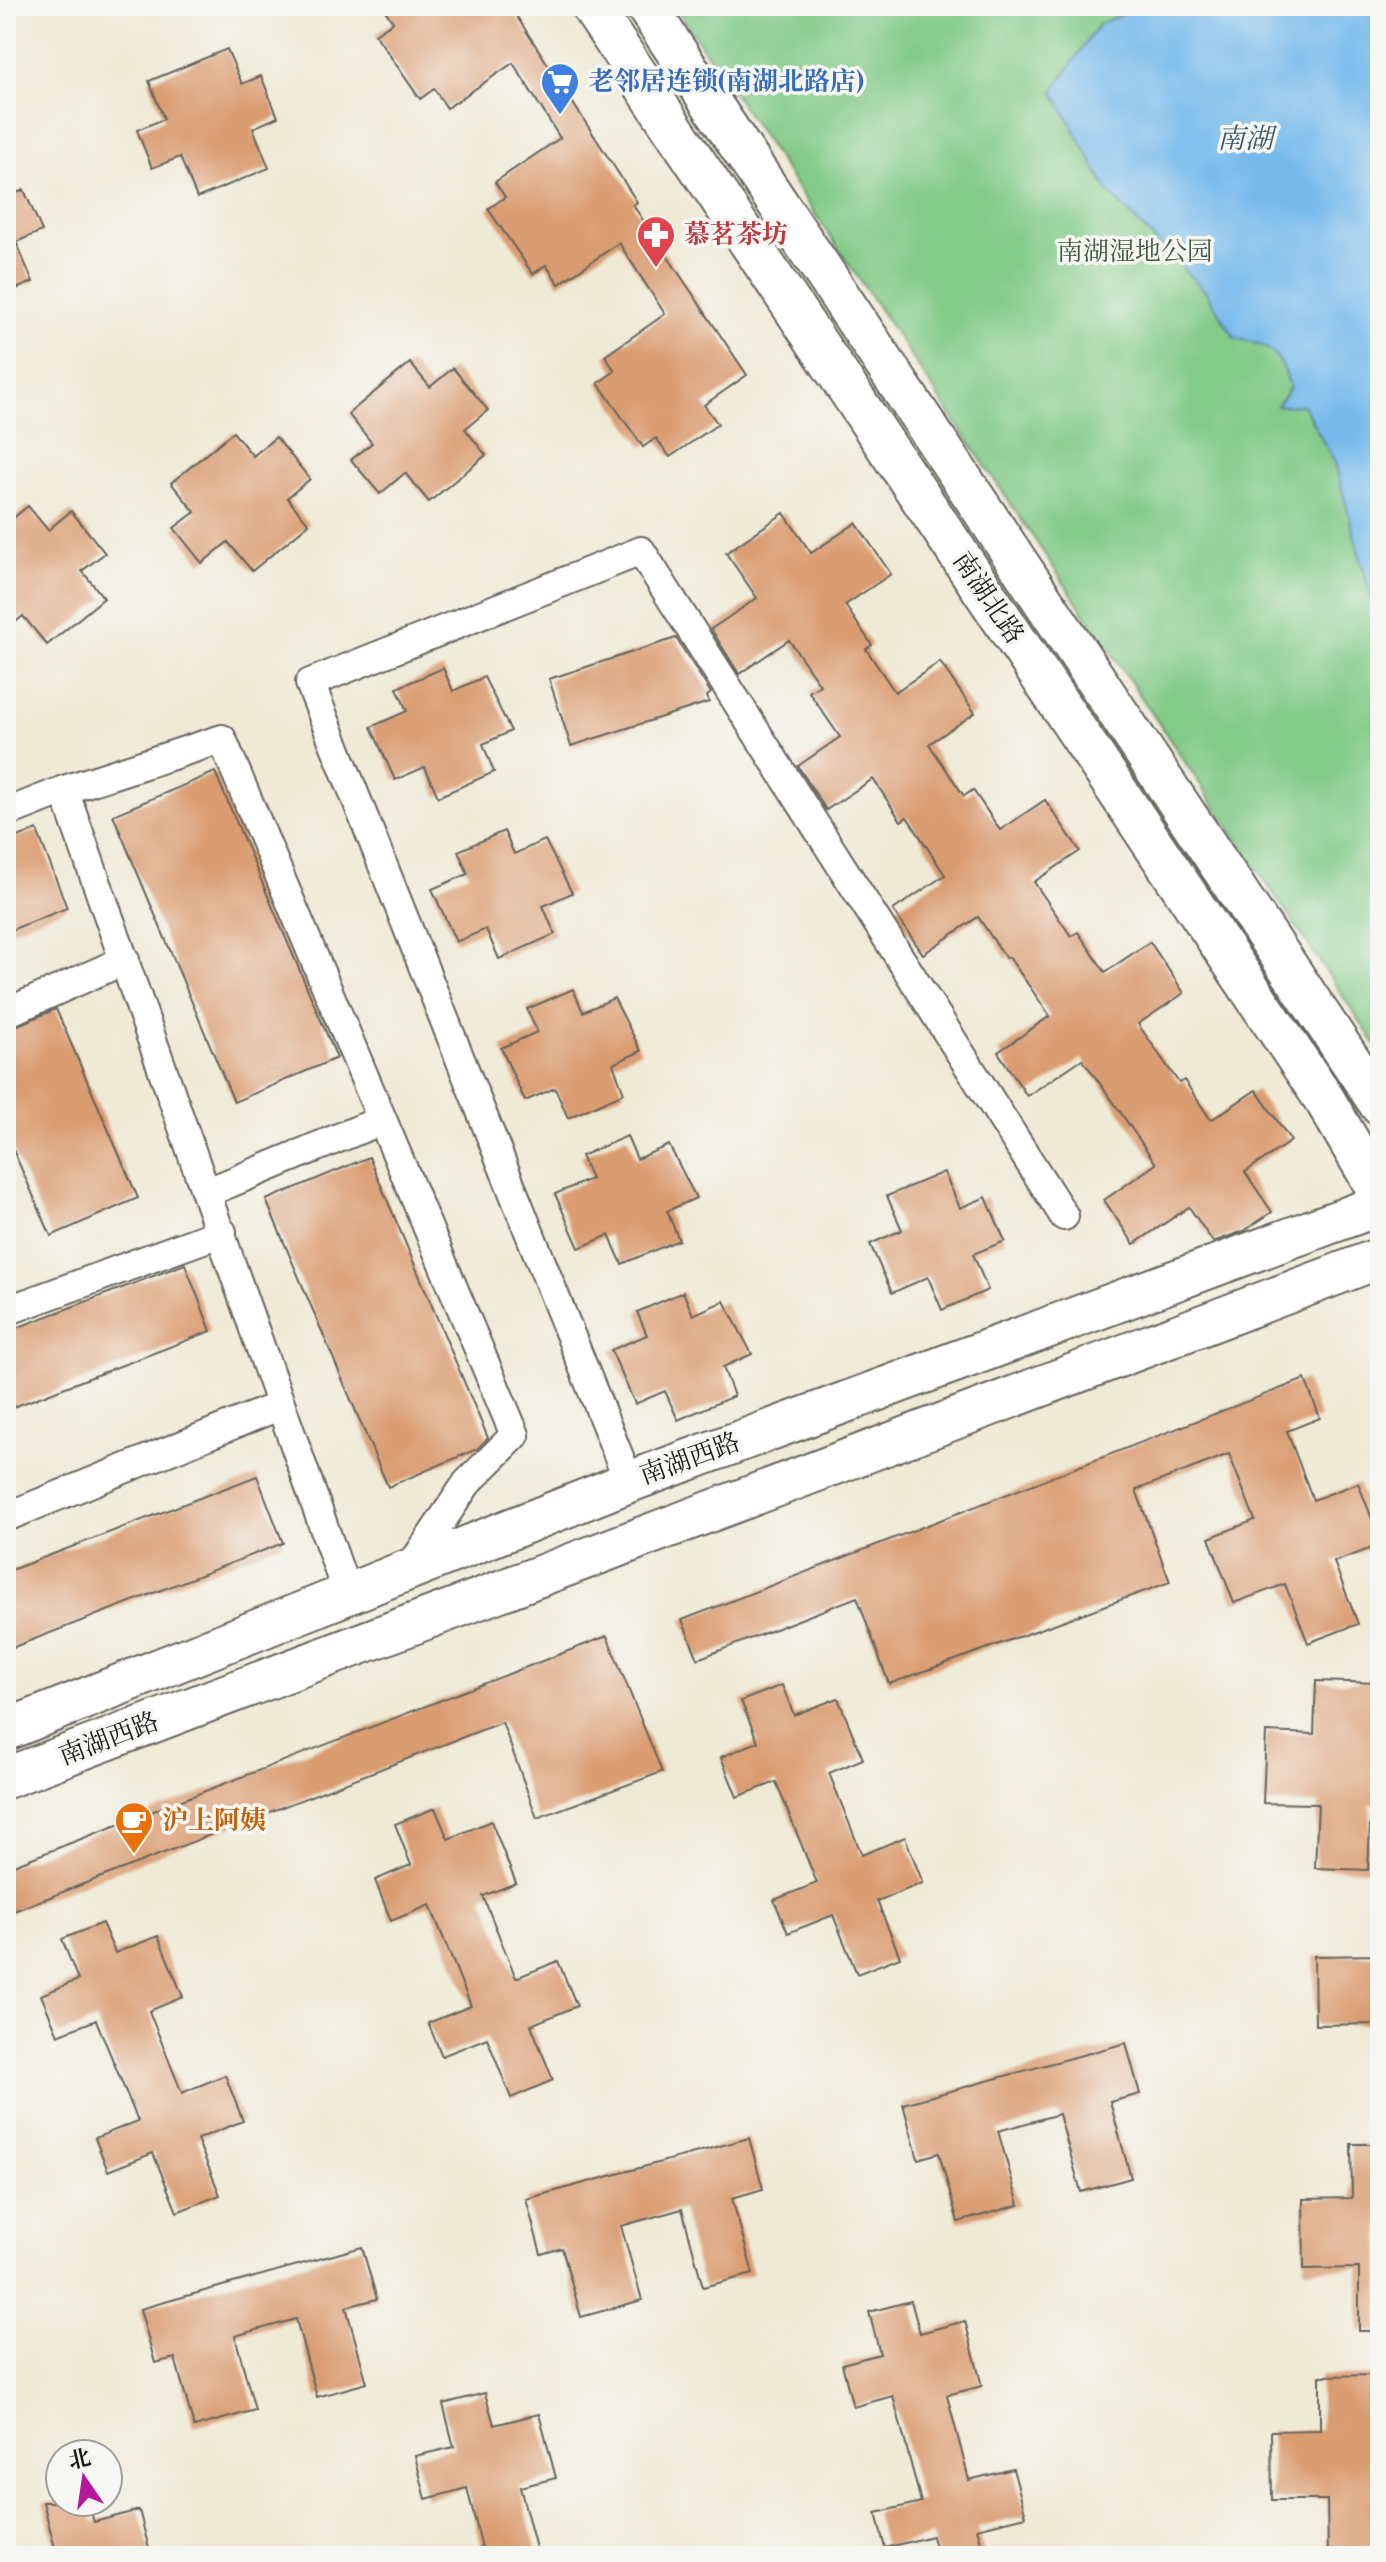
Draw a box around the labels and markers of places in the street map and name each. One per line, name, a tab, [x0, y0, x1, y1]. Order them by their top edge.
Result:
supermarket icon: 老邻居连锁(南湖北路店)	[539, 61, 581, 116]
place label: 老邻居连锁(南湖北路店)	[588, 66, 864, 98]
pharmacy icon: 慕茗茶坊	[635, 214, 677, 269]
place label: 慕茗茶坊	[684, 219, 788, 251]
cafe icon: 沪上阿姨	[113, 1800, 155, 1855]
place label: 沪上阿姨	[162, 1805, 266, 1837]

